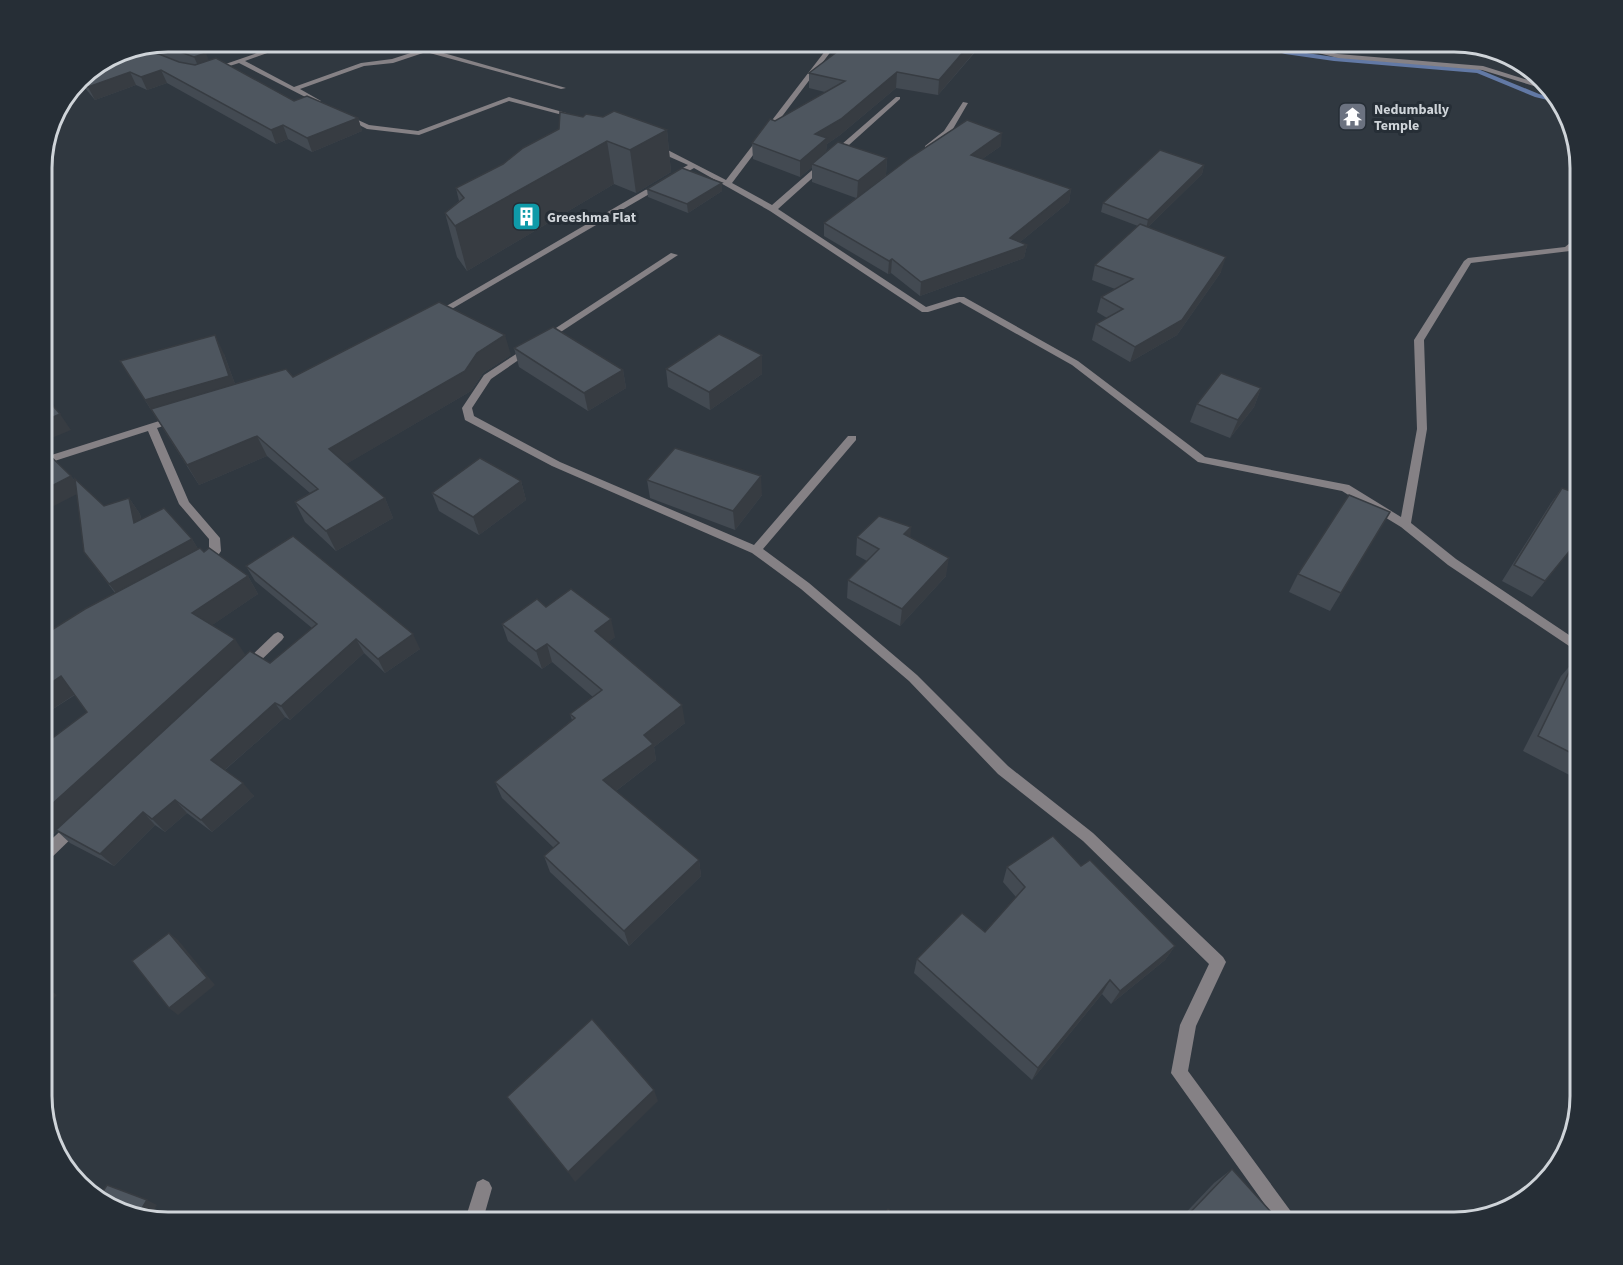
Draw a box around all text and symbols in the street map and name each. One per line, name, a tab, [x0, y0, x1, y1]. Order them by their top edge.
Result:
place label: Nedumbally Temple	[1374, 100, 1450, 136]
temple icon: Nedumbally Temple	[1337, 101, 1369, 133]
building icon: Greeshma Flat	[510, 201, 542, 233]
place label: Greeshma Flat	[547, 208, 637, 228]

